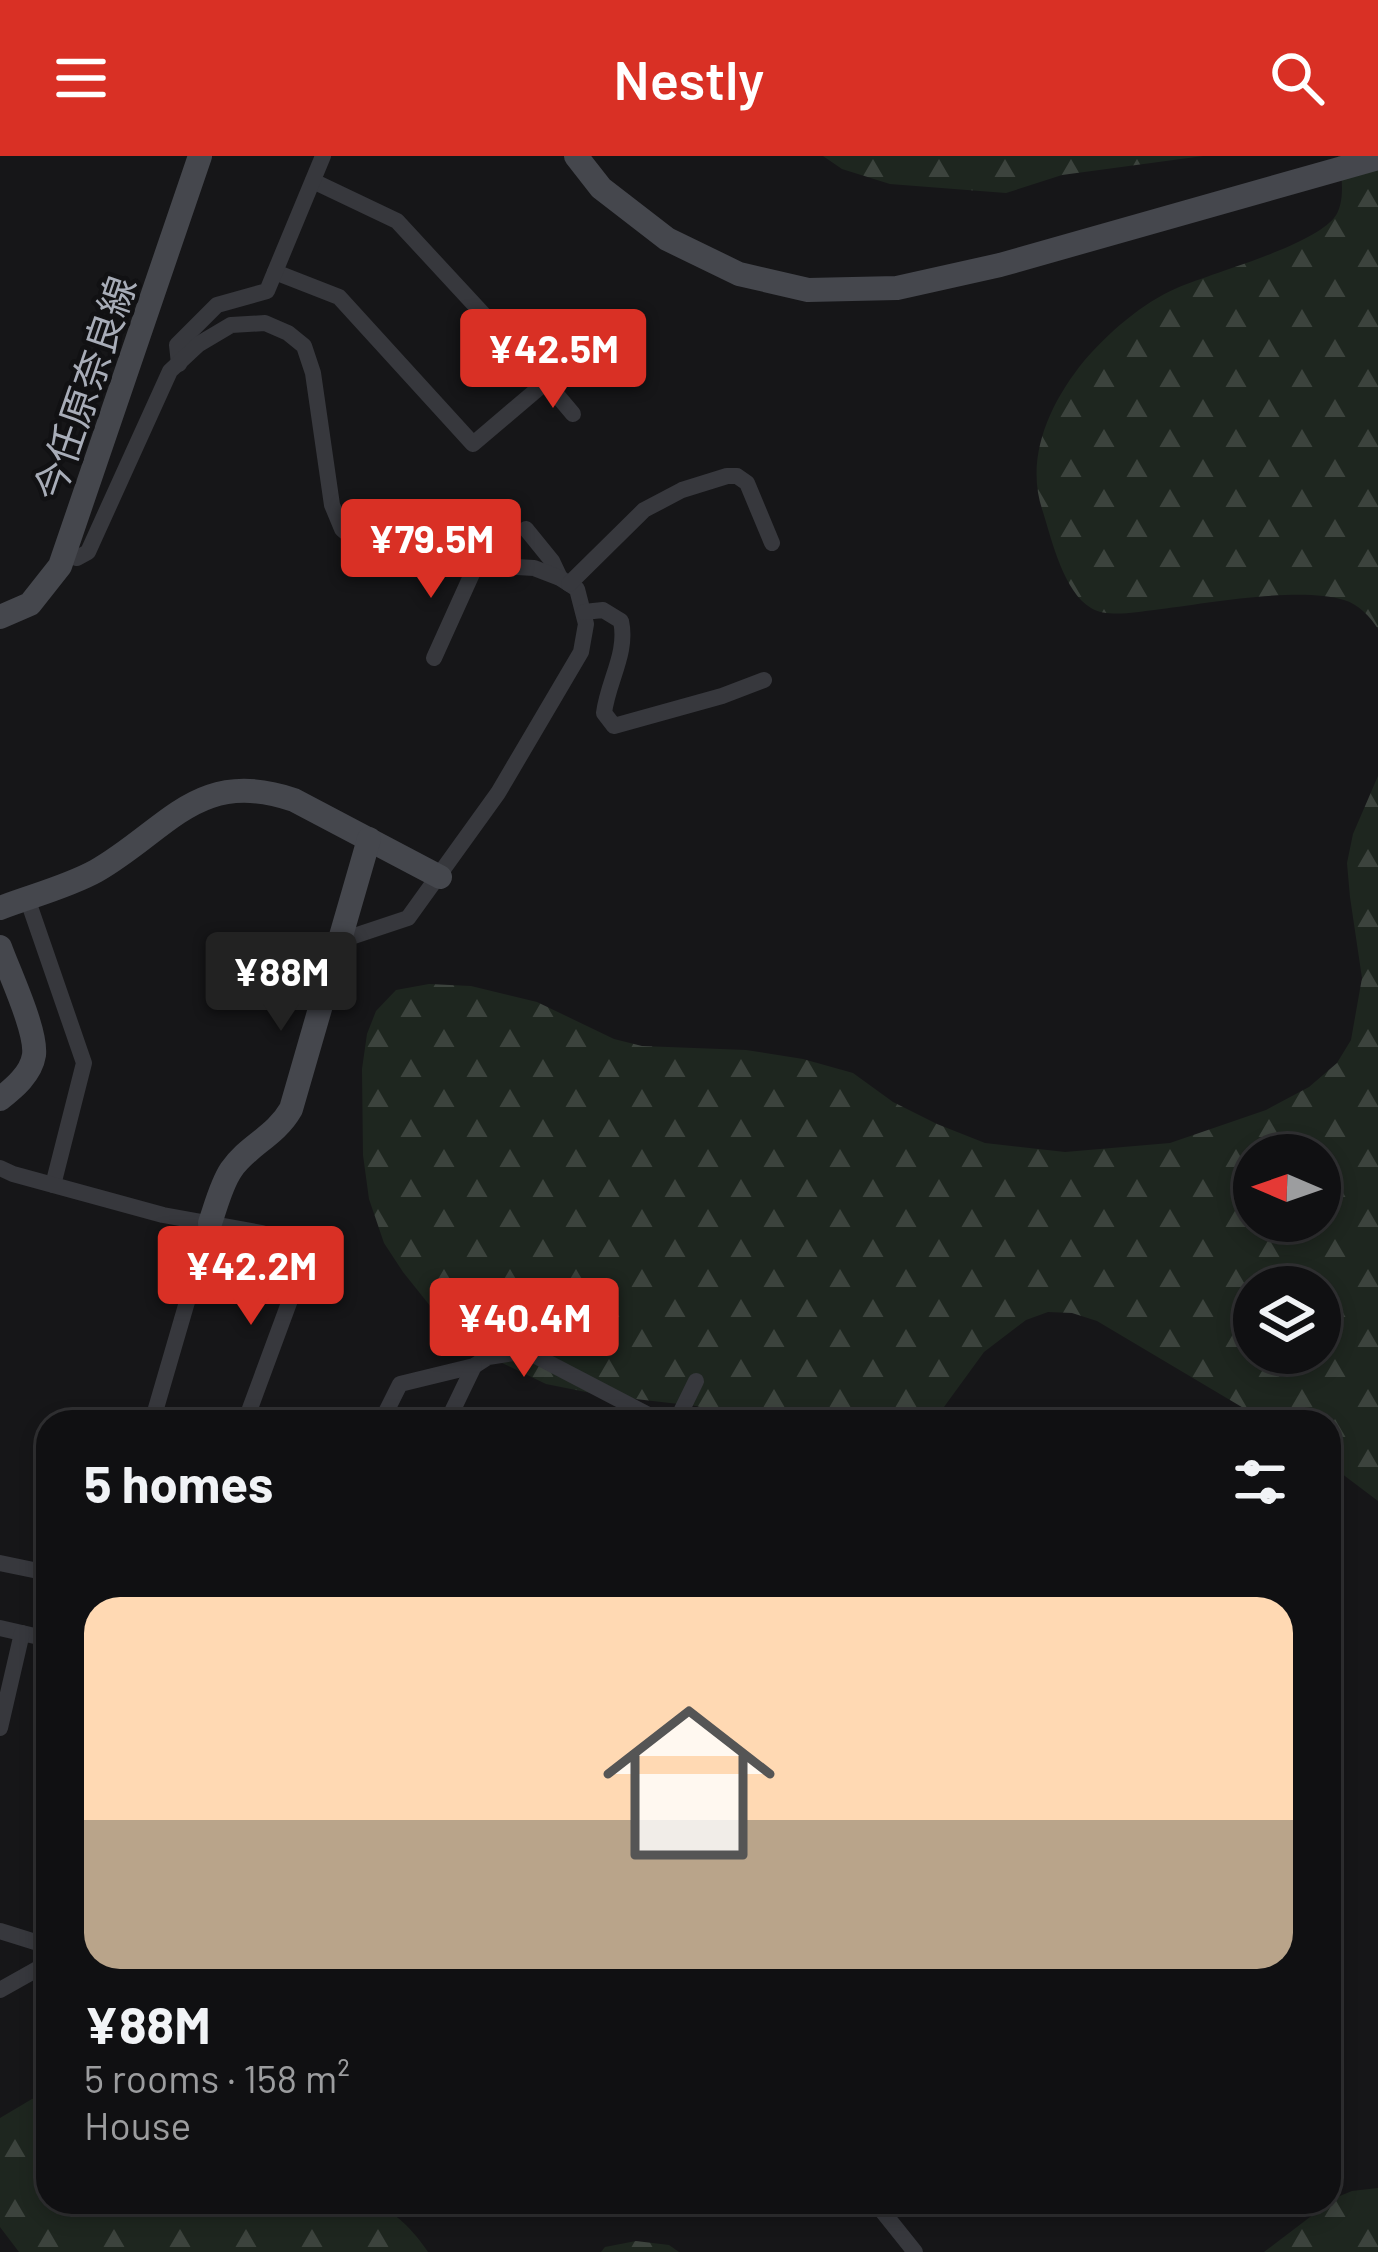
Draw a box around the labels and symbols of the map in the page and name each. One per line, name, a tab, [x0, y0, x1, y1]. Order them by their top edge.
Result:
street label: 今任原奈良線	[24, 270, 144, 506]
pin: ¥42.5M	[455, 309, 651, 411]
pin: ¥79.5M	[333, 499, 529, 601]
pin: ¥88M	[210, 932, 352, 1034]
north arrow	[1233, 1134, 1341, 1242]
pin: ¥42.2M	[153, 1226, 349, 1328]
pin: ¥40.4M	[426, 1278, 622, 1380]

